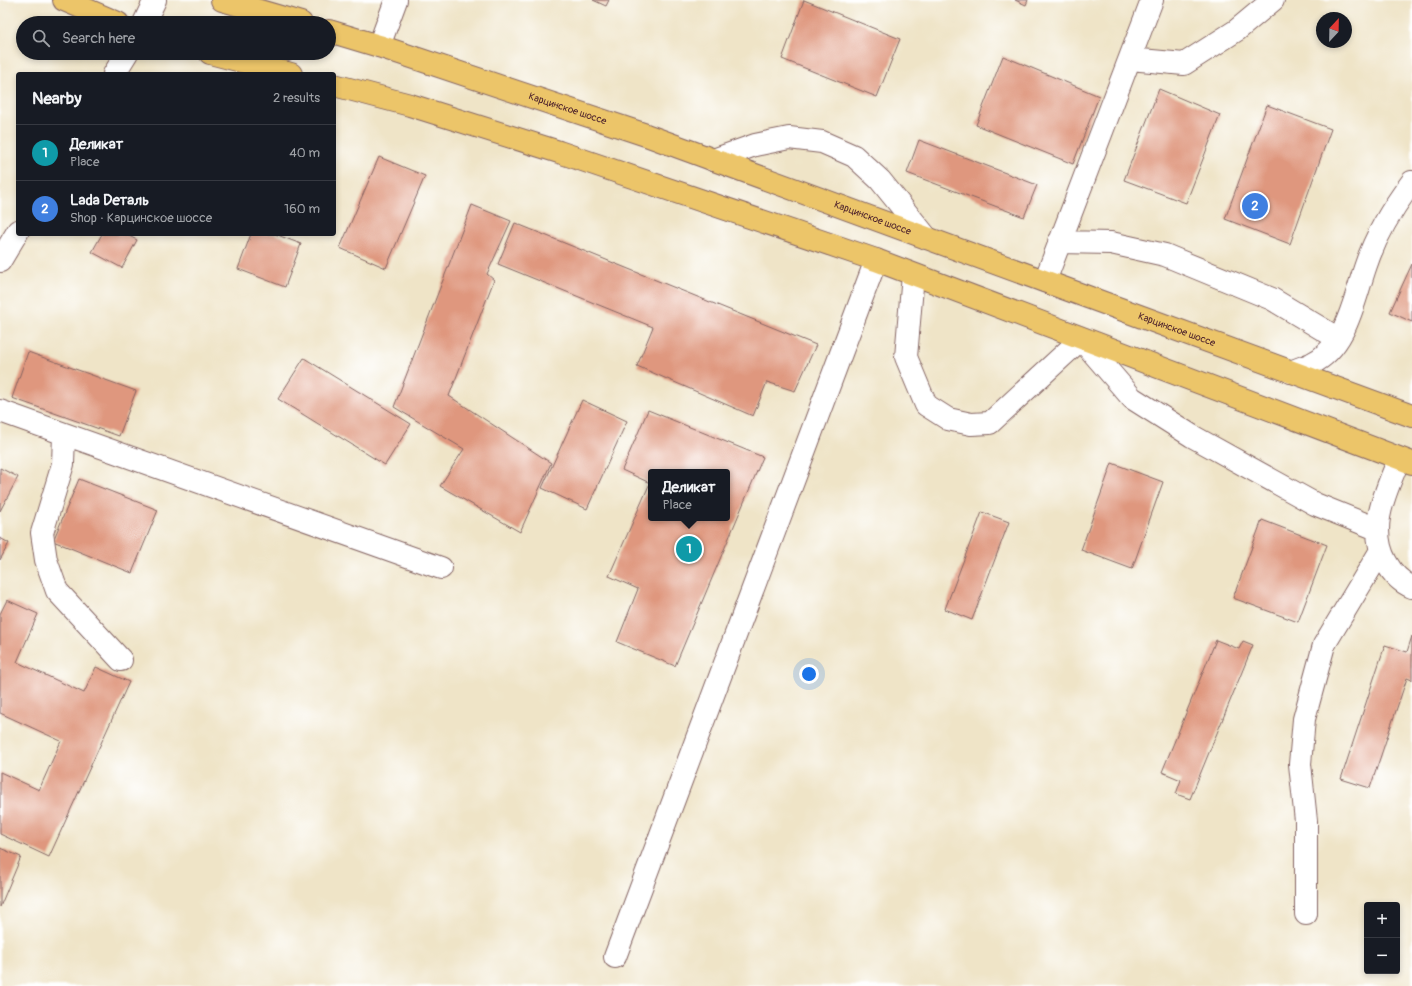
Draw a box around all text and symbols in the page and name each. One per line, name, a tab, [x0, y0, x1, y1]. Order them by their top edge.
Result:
north arrow	[1316, 12, 1352, 48]
search box	[16, 16, 336, 60]
icon: search	[30, 27, 52, 49]
text: Search here	[62, 29, 135, 48]
text: Nearby	[32, 88, 81, 109]
text: 2 results	[273, 90, 320, 106]
street label: Карцинское шоссе	[527, 90, 608, 127]
text: Деликат	[70, 135, 123, 154]
text: 1	[42, 145, 48, 161]
text: 40 m	[289, 145, 320, 161]
text: Place	[70, 154, 99, 170]
text: Lada Dеталь	[70, 191, 149, 210]
pin: 2	[1242, 191, 1268, 221]
street label: Карцинское шоссе	[832, 199, 913, 238]
text: 2	[41, 201, 49, 217]
text: 160 m	[284, 201, 320, 217]
text: Shop · Карцинское шоссе	[70, 210, 212, 226]
street label: Карцинское шоссе	[1137, 310, 1217, 349]
popup	[648, 469, 730, 521]
text: Деликат	[662, 478, 716, 497]
text: Place	[662, 497, 692, 513]
pin: 1	[676, 534, 702, 564]
your location	[799, 664, 819, 684]
map controls	[1364, 902, 1400, 974]
button: +	[1364, 902, 1400, 938]
button: −	[1364, 938, 1400, 974]

